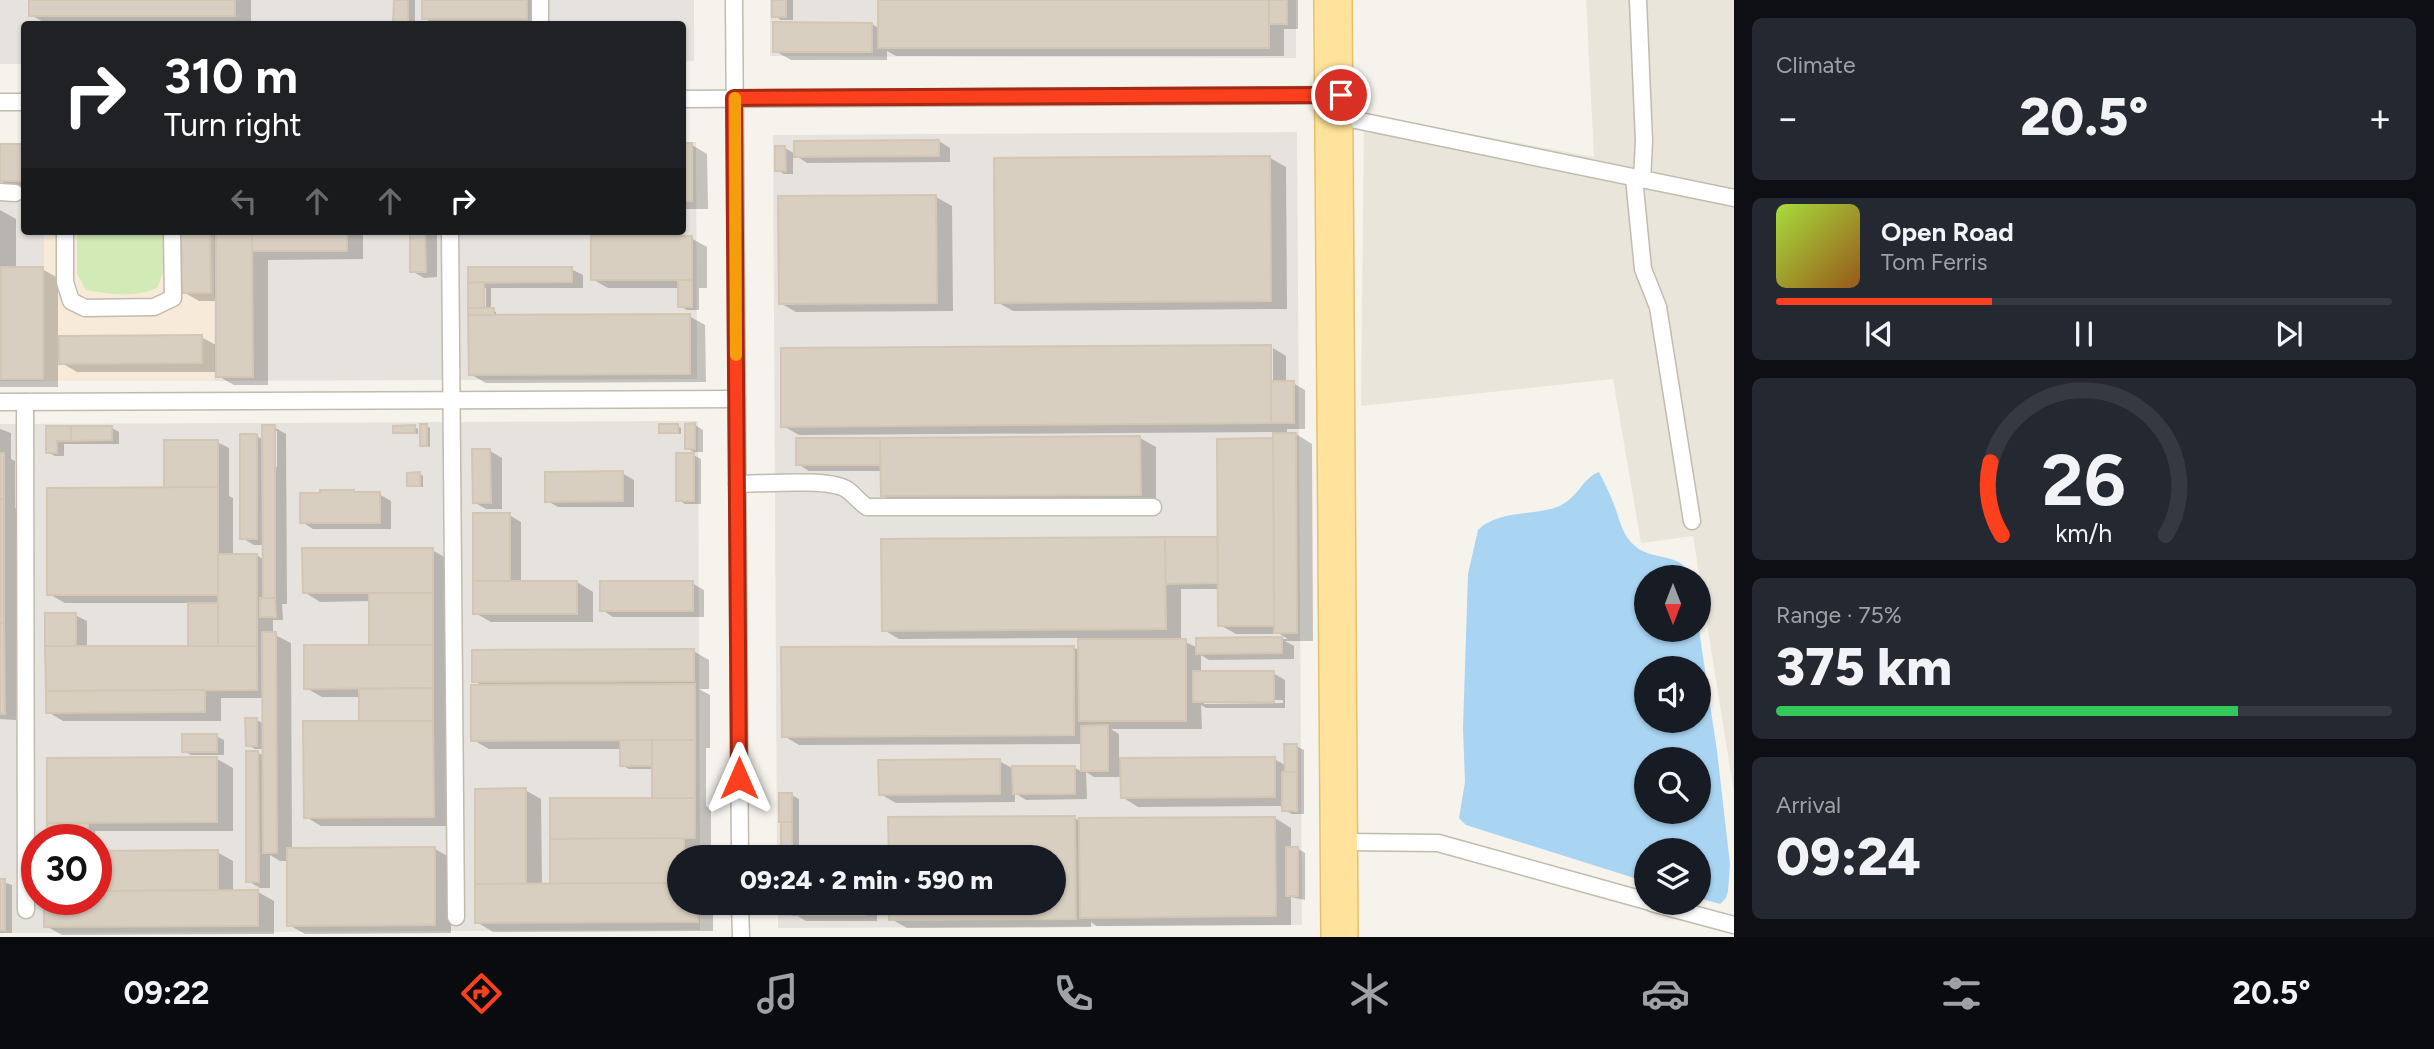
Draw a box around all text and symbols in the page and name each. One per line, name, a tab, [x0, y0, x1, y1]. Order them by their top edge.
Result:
text: 310 m	[164, 46, 298, 105]
icon: right	[49, 49, 140, 140]
text: Climate	[1776, 51, 1855, 79]
pin	[1311, 65, 1371, 125]
icon: arrive	[1322, 76, 1360, 114]
text: 20.5°	[2020, 86, 2148, 148]
text: −	[1776, 95, 1800, 141]
text: +	[2368, 95, 2392, 141]
text: Turn right	[164, 106, 302, 144]
icon: left	[225, 182, 263, 220]
icon: ahead	[298, 182, 336, 220]
icon: ahead	[371, 182, 409, 220]
icon: right	[444, 182, 482, 220]
text: Open Road	[1881, 216, 2014, 248]
text: Tom Ferris	[1881, 248, 1987, 276]
icon: previous	[1860, 315, 1898, 353]
icon: pause	[2065, 315, 2103, 353]
icon: next	[2270, 315, 2308, 353]
text: 26	[2042, 436, 2126, 523]
text: km/h	[2055, 517, 2113, 547]
north arrow	[1634, 565, 1712, 642]
map controls	[1634, 565, 1711, 915]
text: Range · 75%	[1776, 601, 1902, 629]
text: 375 km	[1776, 636, 1952, 698]
button: sound	[1634, 656, 1711, 733]
position arrow	[702, 741, 776, 815]
button: search	[1634, 747, 1711, 824]
text: Arrival	[1776, 791, 1841, 819]
speed limit sign: 30	[21, 824, 112, 915]
text: 09:24	[1776, 826, 1921, 888]
button: layers	[1634, 838, 1711, 915]
text: 09:24 · 2 min · 590 m	[740, 864, 993, 896]
icon: directions	[457, 969, 506, 1018]
icon: music	[753, 969, 802, 1018]
icon: phone	[1049, 969, 1098, 1018]
icon: climate	[1345, 969, 1394, 1018]
icon: car	[1641, 969, 1690, 1018]
icon: filters	[1937, 969, 1986, 1018]
text: 09:22	[124, 974, 209, 1012]
text: 20.5°	[2233, 974, 2310, 1012]

